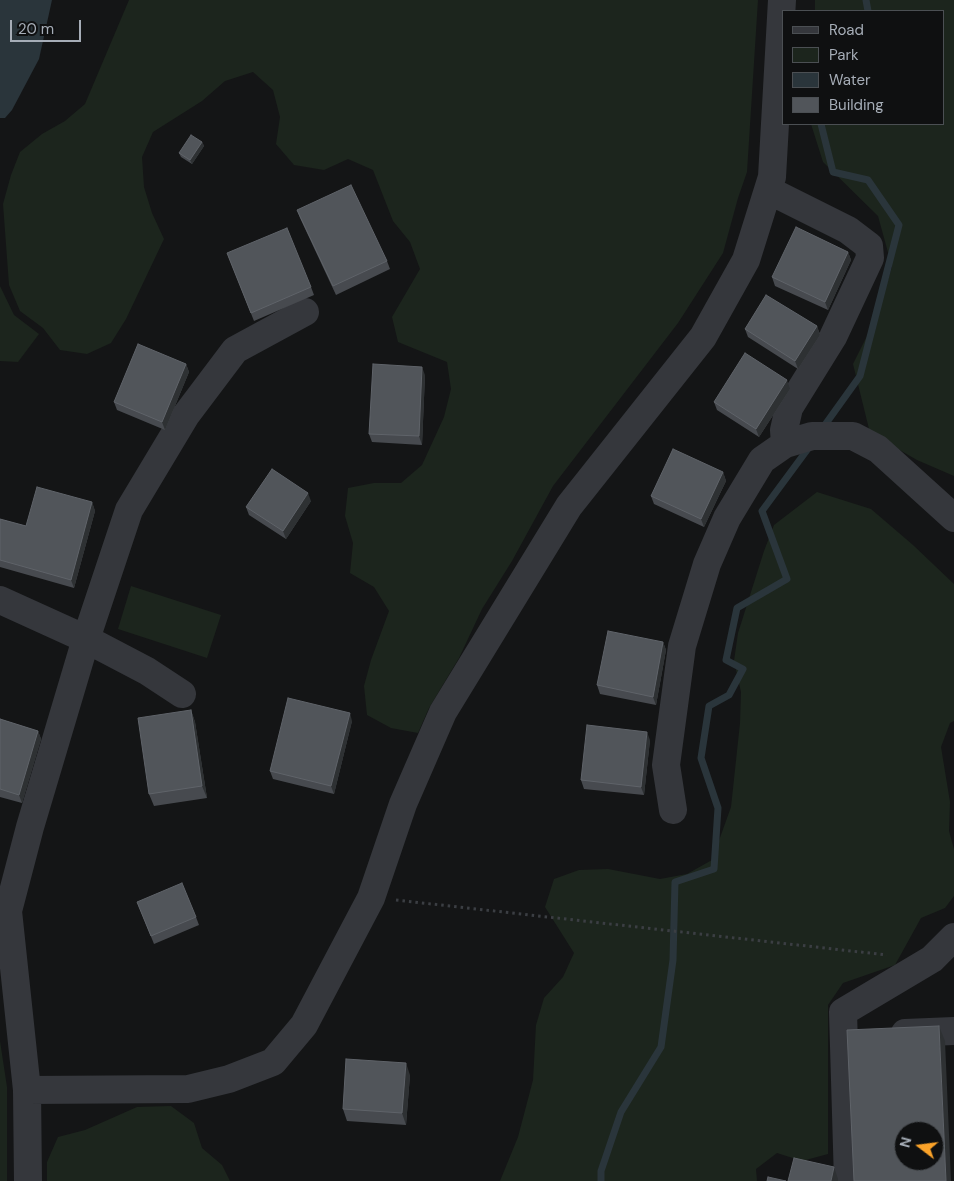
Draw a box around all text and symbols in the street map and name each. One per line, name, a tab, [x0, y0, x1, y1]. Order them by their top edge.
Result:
scale bar	[12, 10, 84, 42]
legend	[782, 10, 944, 125]
text: 20 m	[18, 19, 54, 39]
text: Road	[829, 20, 864, 40]
text: Park	[829, 45, 859, 65]
text: Water	[829, 70, 870, 90]
text: Building	[829, 95, 884, 115]
north arrow	[894, 1121, 944, 1171]
text: N	[895, 1135, 915, 1150]

